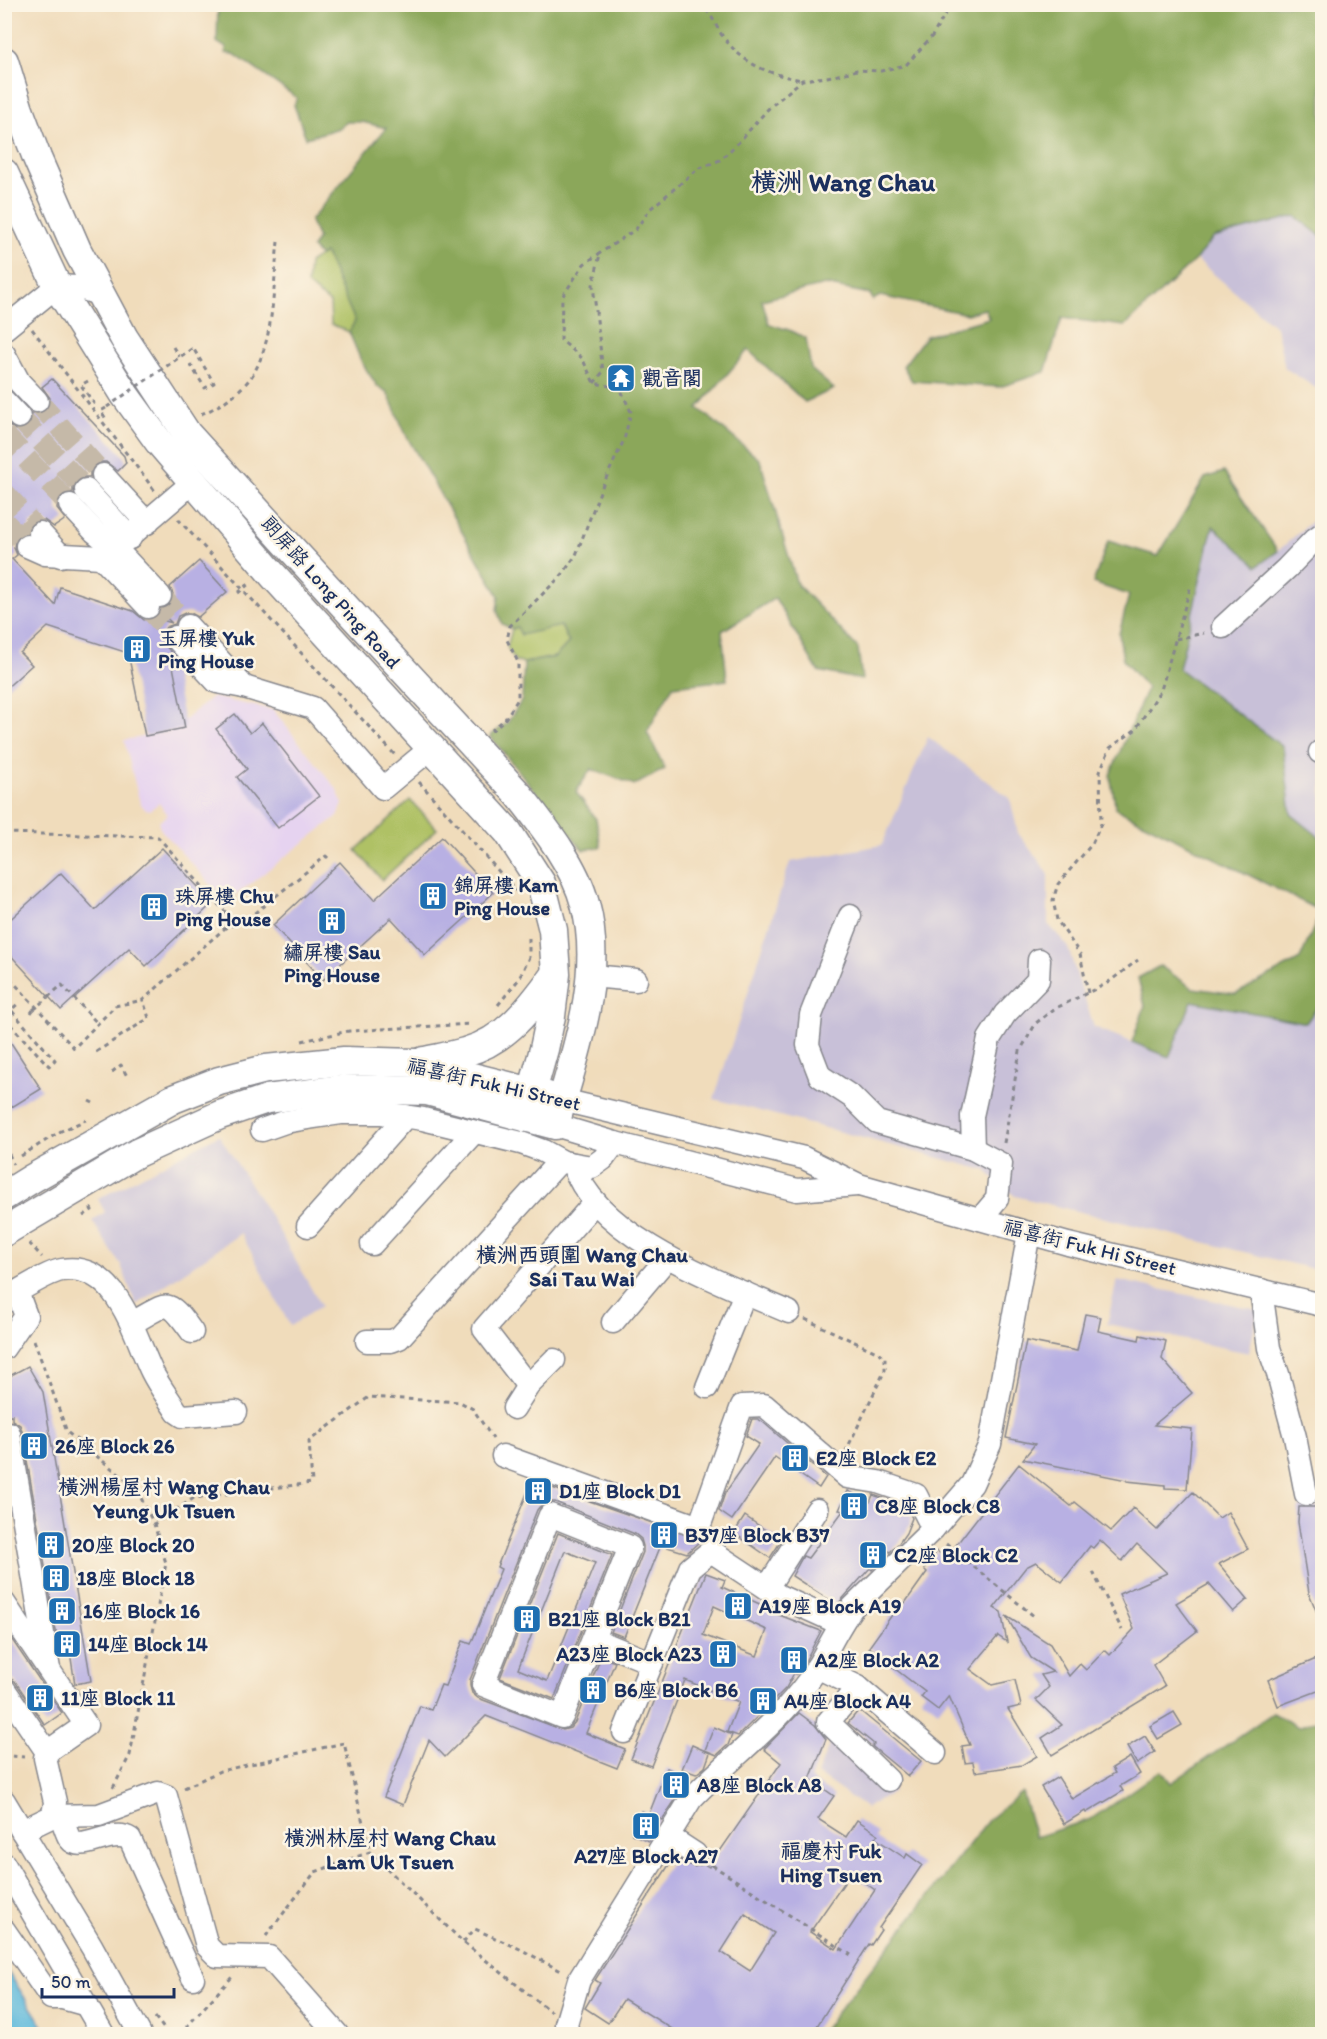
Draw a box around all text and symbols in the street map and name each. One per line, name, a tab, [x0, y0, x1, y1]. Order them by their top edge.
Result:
district label: 橫洲 Wang Chau	[751, 166, 936, 198]
temple icon: 觀音閣	[605, 362, 637, 394]
place label: 觀音閣	[642, 366, 702, 390]
street label: 朗屏路 Long Ping Road	[256, 511, 406, 673]
place label: 玉屏樓 Yuk Ping House	[158, 626, 255, 674]
building icon: 玉屏樓 Yuk Ping House	[121, 633, 153, 665]
place label: 錦屏樓 Kam Ping House	[454, 873, 559, 921]
building icon: 錦屏樓 Kam Ping House	[417, 880, 449, 912]
place label: 珠屏樓 Chu Ping House	[175, 884, 274, 932]
building icon: 珠屏樓 Chu Ping House	[138, 891, 170, 923]
building icon: 繡屏樓 Sau Ping House	[316, 905, 348, 937]
place label: 繡屏樓 Sau Ping House	[283, 940, 381, 988]
street label: 福喜街 Fuk Hi Street	[405, 1052, 583, 1116]
street label: 福喜街 Fuk Hi Street	[1001, 1214, 1179, 1280]
district label: 橫洲西頭圍 Wang Chau Sai Tau Wai	[476, 1242, 688, 1291]
building icon: 26座 Block 26	[18, 1430, 50, 1462]
place label: 26座 Block 26	[55, 1434, 175, 1458]
building icon: E2座 Block E2	[779, 1442, 811, 1474]
place label: E2座 Block E2	[816, 1446, 937, 1470]
district label: 橫洲楊屋村 Wang Chau Yeung Uk Tsuen	[58, 1474, 270, 1524]
building icon: D1座 Block D1	[522, 1475, 554, 1507]
place label: D1座 Block D1	[559, 1479, 681, 1503]
building icon: C8座 Block C8	[838, 1490, 870, 1522]
place label: C8座 Block C8	[875, 1494, 1000, 1518]
building icon: B37座 Block B37	[648, 1519, 680, 1551]
place label: B37座 Block B37	[685, 1523, 830, 1547]
building icon: 20座 Block 20	[35, 1529, 67, 1561]
place label: 20座 Block 20	[72, 1533, 195, 1557]
building icon: C2座 Block C2	[857, 1539, 889, 1571]
place label: C2座 Block C2	[894, 1543, 1018, 1567]
building icon: 18座 Block 18	[40, 1562, 72, 1594]
place label: 18座 Block 18	[77, 1566, 195, 1590]
building icon: A19座 Block A19	[722, 1590, 754, 1622]
place label: A19座 Block A19	[758, 1594, 901, 1618]
building icon: 16座 Block 16	[46, 1595, 78, 1627]
place label: 16座 Block 16	[83, 1599, 200, 1623]
building icon: B21座 Block B21	[511, 1603, 543, 1635]
place label: B21座 Block B21	[548, 1607, 691, 1631]
building icon: 14座 Block 14	[51, 1628, 83, 1660]
place label: 14座 Block 14	[88, 1632, 208, 1656]
building icon: A23座 Block A23	[707, 1638, 739, 1670]
place label: A23座 Block A23	[555, 1642, 702, 1666]
building icon: A2座 Block A2	[778, 1644, 810, 1676]
place label: A2座 Block A2	[814, 1648, 939, 1672]
building icon: B6座 Block B6	[577, 1674, 609, 1706]
place label: B6座 Block B6	[614, 1678, 738, 1702]
building icon: 11座 Block 11	[24, 1682, 56, 1714]
building icon: A4座 Block A4	[747, 1685, 779, 1717]
place label: 11座 Block 11	[61, 1686, 176, 1710]
place label: A4座 Block A4	[783, 1689, 911, 1713]
building icon: A8座 Block A8	[660, 1769, 692, 1801]
place label: A8座 Block A8	[696, 1773, 822, 1797]
building icon: A27座 Block A27	[630, 1810, 662, 1842]
district label: 橫洲林屋村 Wang Chau Lam Uk Tsuen	[284, 1825, 496, 1874]
district label: 福慶村 Fuk Hing Tsuen	[780, 1838, 883, 1888]
place label: A27座 Block A27	[573, 1844, 718, 1868]
scale bar	[42, 1961, 174, 1999]
text: 50 m	[51, 1971, 91, 1993]

